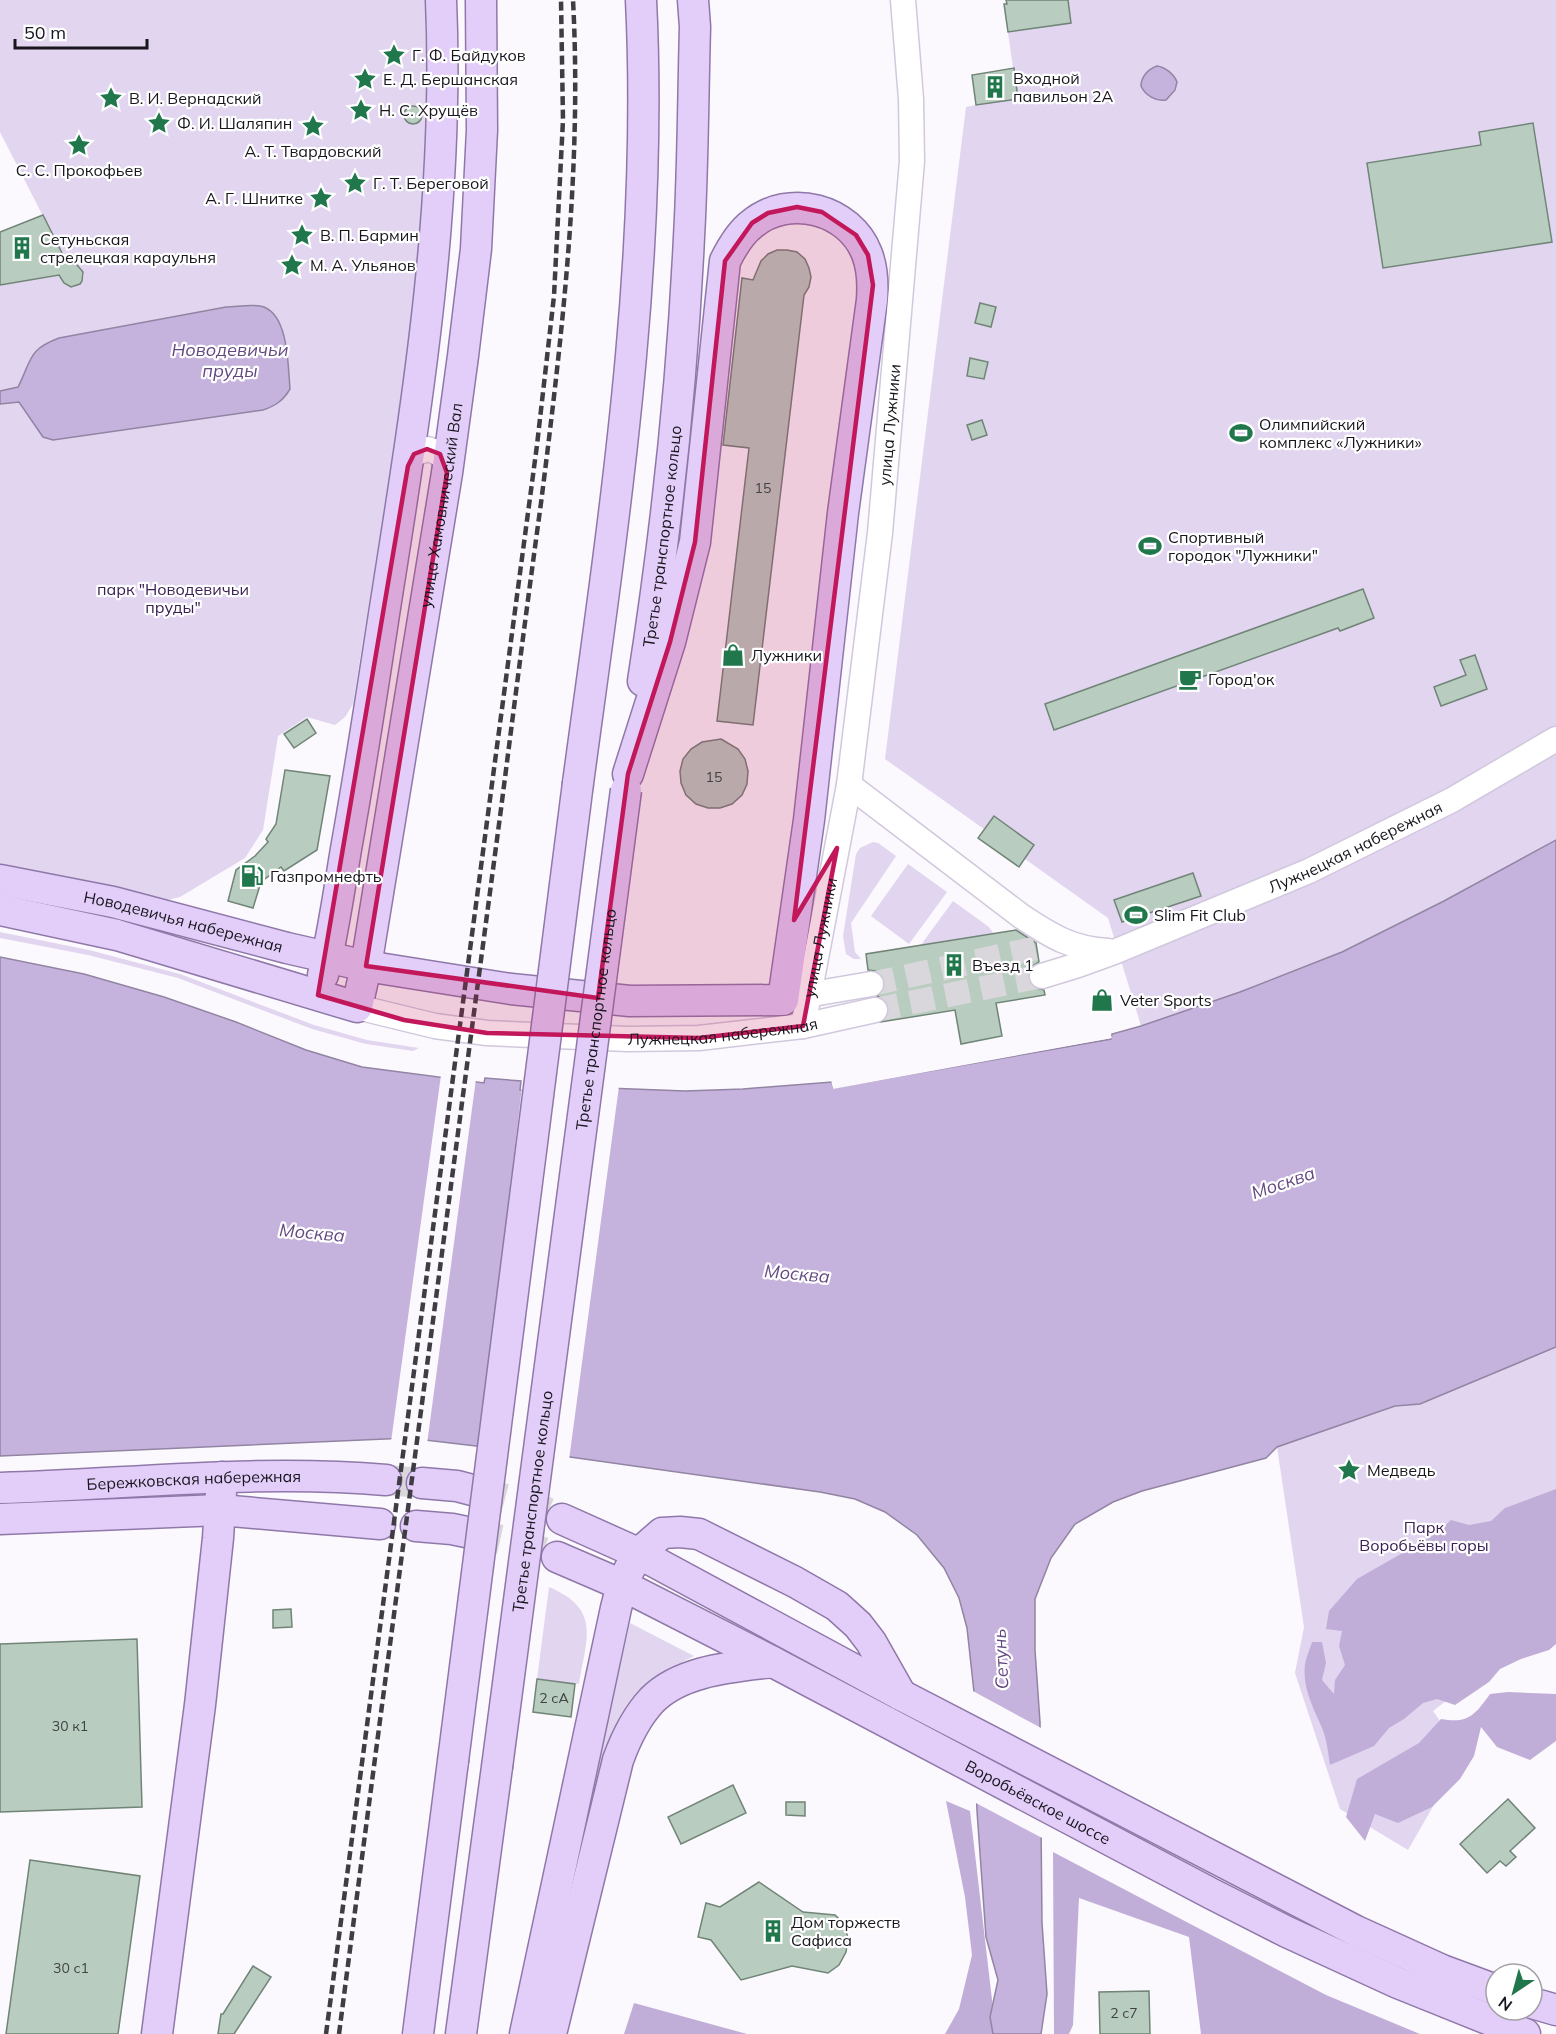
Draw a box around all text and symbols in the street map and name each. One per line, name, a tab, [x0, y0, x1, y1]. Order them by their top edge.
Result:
scale bar	[15, 12, 147, 50]
text: 50 m	[24, 21, 66, 44]
place icon: Г. Ф. Байдуков	[381, 42, 407, 68]
place label: Г. Ф. Байдуков	[412, 45, 526, 65]
place icon: Е. Д. Бершанская	[352, 66, 378, 92]
place label: Входной павильон 2A	[1013, 68, 1114, 106]
place label: Е. Д. Бершанская	[383, 69, 518, 89]
building icon: Входной павильон 2A	[982, 74, 1008, 100]
place icon: В. И. Вернадский	[98, 85, 124, 111]
place label: В. И. Вернадский	[129, 88, 262, 108]
place icon: Н. С. Хрущёв	[348, 97, 374, 123]
place label: Н. С. Хрущёв	[379, 100, 478, 120]
place icon: Ф. И. Шаляпин	[146, 110, 172, 136]
place label: Ф. И. Шаляпин	[177, 113, 292, 133]
place icon: А. Т. Твардовский	[300, 113, 326, 139]
place icon: С. С. Прокофьев	[66, 132, 92, 158]
place label: А. Т. Твардовский	[244, 141, 382, 161]
place label: С. С. Прокофьев	[16, 160, 142, 180]
place icon: Г. Т. Береговой	[342, 170, 368, 196]
place label: Г. Т. Береговой	[373, 173, 489, 193]
place icon: А. Г. Шнитке	[308, 185, 334, 211]
place label: А. Г. Шнитке	[205, 188, 303, 208]
place icon: В. П. Бармин	[289, 222, 315, 248]
place label: В. П. Бармин	[320, 225, 419, 245]
place label: Сетуньская стрелецкая караульня	[40, 229, 216, 267]
building icon: Сетуньская стрелецкая караульня	[9, 235, 35, 261]
place icon: М. А. Ульянов	[279, 252, 305, 278]
place label: М. А. Ульянов	[310, 255, 416, 275]
water label: Новодевичьи пруды	[171, 338, 289, 382]
street label: улица Лужники	[874, 363, 905, 486]
street label: улица Хамовнический Вал	[415, 402, 466, 609]
place label: Олимпийский комплекс «Лужники»	[1259, 414, 1422, 452]
sports icon: Олимпийский комплекс «Лужники»	[1228, 420, 1254, 446]
street label: Третье транспортное кольцо	[638, 424, 685, 649]
house number: 15	[755, 479, 771, 497]
place label: Спортивный городок "Лужники"	[1168, 527, 1318, 565]
sports icon: Спортивный городок "Лужники"	[1137, 533, 1163, 559]
park label: парк "Новодевичьи пруды"	[97, 579, 249, 617]
shop icon: Лужники	[720, 642, 746, 668]
place label: Лужники	[751, 645, 822, 665]
cafe icon: Город'ок	[1177, 666, 1203, 692]
place label: Город'ок	[1208, 669, 1275, 689]
house number: 15	[706, 768, 722, 786]
street label: Лужнецкая набережная	[1265, 797, 1445, 897]
fuel station icon: Газпромнефть	[239, 863, 265, 889]
place label: Газпромнефть	[270, 866, 382, 886]
street label: улица Лужники	[799, 876, 841, 999]
street label: Новодевичья набережная	[82, 887, 285, 957]
sports icon: Slim Fit Club	[1123, 902, 1149, 928]
place label: Slim Fit Club	[1154, 905, 1246, 925]
street label: Третье транспортное кольцо	[571, 907, 620, 1132]
building icon: Въезд 1	[941, 952, 967, 978]
place label: Въезд 1	[972, 955, 1034, 975]
shop icon: Veter Sports	[1089, 987, 1115, 1013]
place label: Veter Sports	[1120, 990, 1212, 1010]
street label: Лужнецкая набережная	[628, 1013, 820, 1049]
water label: Москва	[1248, 1161, 1318, 1204]
water label: Москва	[278, 1218, 346, 1247]
water label: Москва	[763, 1259, 831, 1288]
street label: Третье транспортное кольцо	[508, 1389, 557, 1613]
place icon: Медведь	[1336, 1457, 1362, 1483]
place label: Медведь	[1367, 1460, 1436, 1480]
street label: Бережковская набережная	[86, 1466, 301, 1494]
park label: Парк Воробьёвы горы	[1359, 1517, 1489, 1555]
water label: Сетунь	[987, 1628, 1014, 1690]
house number: 2 сА	[539, 1689, 569, 1707]
house number: 30 к1	[52, 1717, 88, 1735]
street label: Воробьёвское шоссе	[962, 1755, 1114, 1849]
place label: Дом торжеств Сафиса	[791, 1912, 901, 1950]
building icon: Дом торжеств Сафиса	[760, 1918, 786, 1944]
house number: 30 с1	[53, 1959, 89, 1977]
north arrow	[1484, 1962, 1544, 2022]
text: N	[1494, 1992, 1516, 2016]
house number: 2 с7	[1110, 2004, 1138, 2022]

